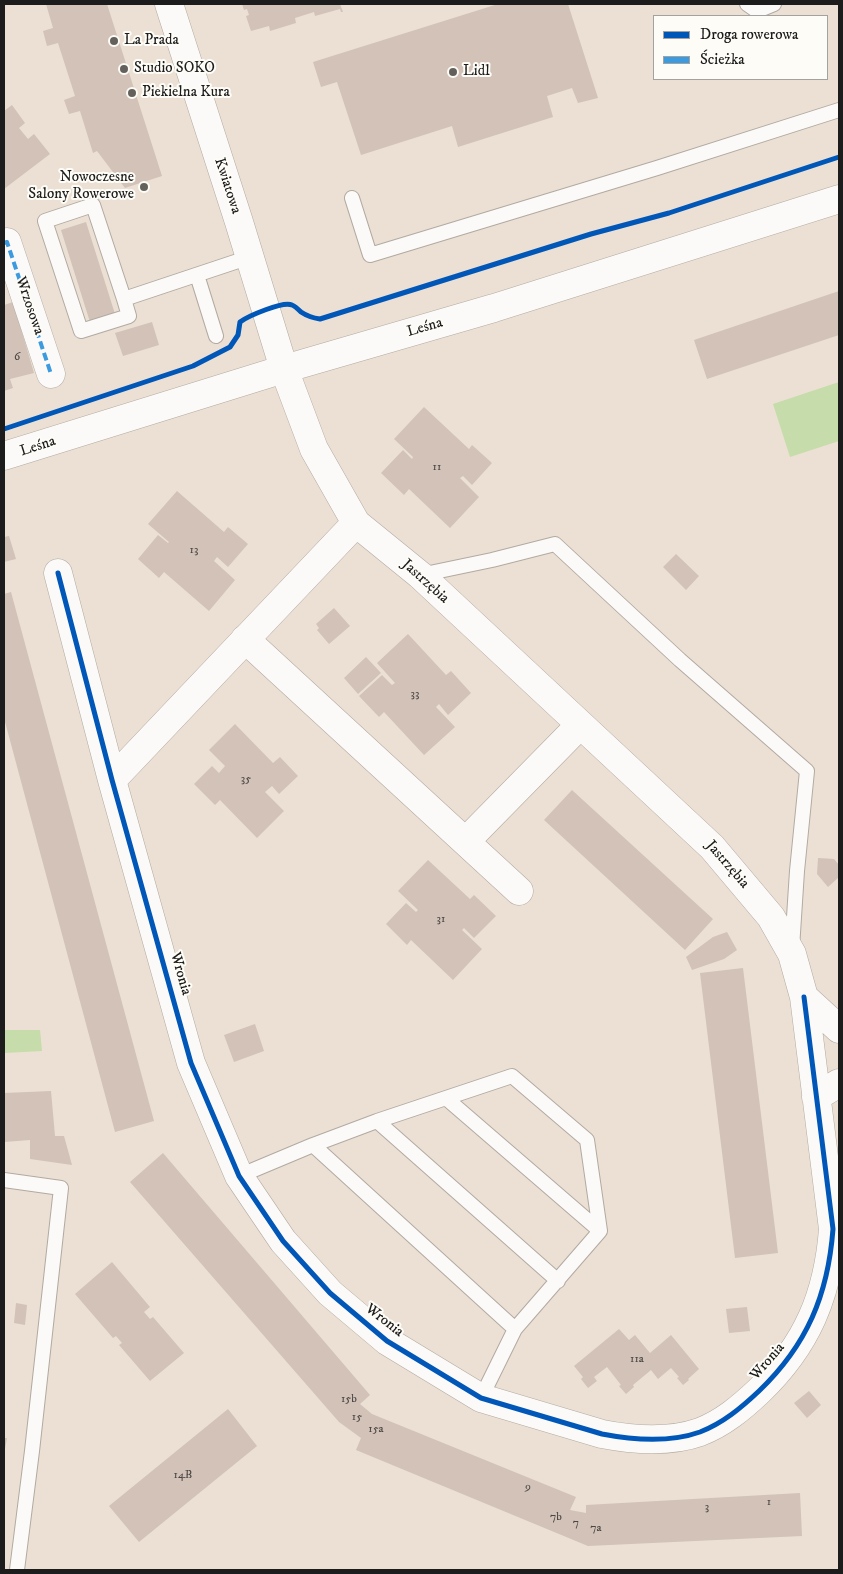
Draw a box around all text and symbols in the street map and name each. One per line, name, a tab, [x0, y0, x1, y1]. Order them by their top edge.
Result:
legend	[653, 15, 828, 80]
text: Droga rowerowa	[700, 25, 798, 44]
place label: La Prada	[124, 32, 179, 50]
marker: La Prada	[108, 35, 120, 47]
text: Ścieżka	[700, 50, 745, 69]
place label: Studio SOKO	[134, 60, 215, 78]
marker: Studio SOKO	[118, 63, 130, 75]
place label: Lidl	[463, 63, 490, 81]
marker: Lidl	[447, 66, 459, 78]
place label: Piekielna Kura	[142, 84, 230, 102]
marker: Piekielna Kura	[126, 87, 138, 99]
street label: Kwiatowa	[209, 156, 245, 216]
place label: Nowoczesne Salony Rowerowe	[28, 169, 134, 204]
marker: Nowoczesne Salony Rowerowe	[138, 181, 150, 193]
street label: Wrzosowa	[11, 274, 47, 338]
street label: Leśna	[405, 314, 445, 342]
house number: 6	[14, 351, 20, 365]
street label: Leśna	[18, 433, 58, 461]
house number: 11	[433, 461, 441, 475]
house number: 13	[190, 544, 198, 558]
street label: Jastrzębia	[398, 556, 452, 608]
house number: 33	[411, 688, 419, 702]
house number: 35	[241, 773, 251, 787]
street label: Jastrzębia	[701, 837, 753, 893]
house number: 31	[437, 913, 445, 927]
street label: Wronia	[165, 950, 195, 998]
street label: Wronia	[361, 1300, 407, 1342]
street label: Wronia	[747, 1340, 789, 1384]
house number: 11a	[630, 1353, 644, 1367]
house number: 15b	[341, 1393, 357, 1407]
house number: 15	[352, 1411, 362, 1425]
house number: 15a	[368, 1423, 384, 1437]
house number: 14B	[174, 1469, 192, 1483]
house number: 9	[525, 1481, 531, 1495]
house number: 1	[767, 1496, 771, 1510]
house number: 3	[705, 1501, 709, 1515]
house number: 7b	[550, 1511, 562, 1525]
house number: 7	[573, 1517, 579, 1531]
house number: 7a	[590, 1522, 602, 1536]

